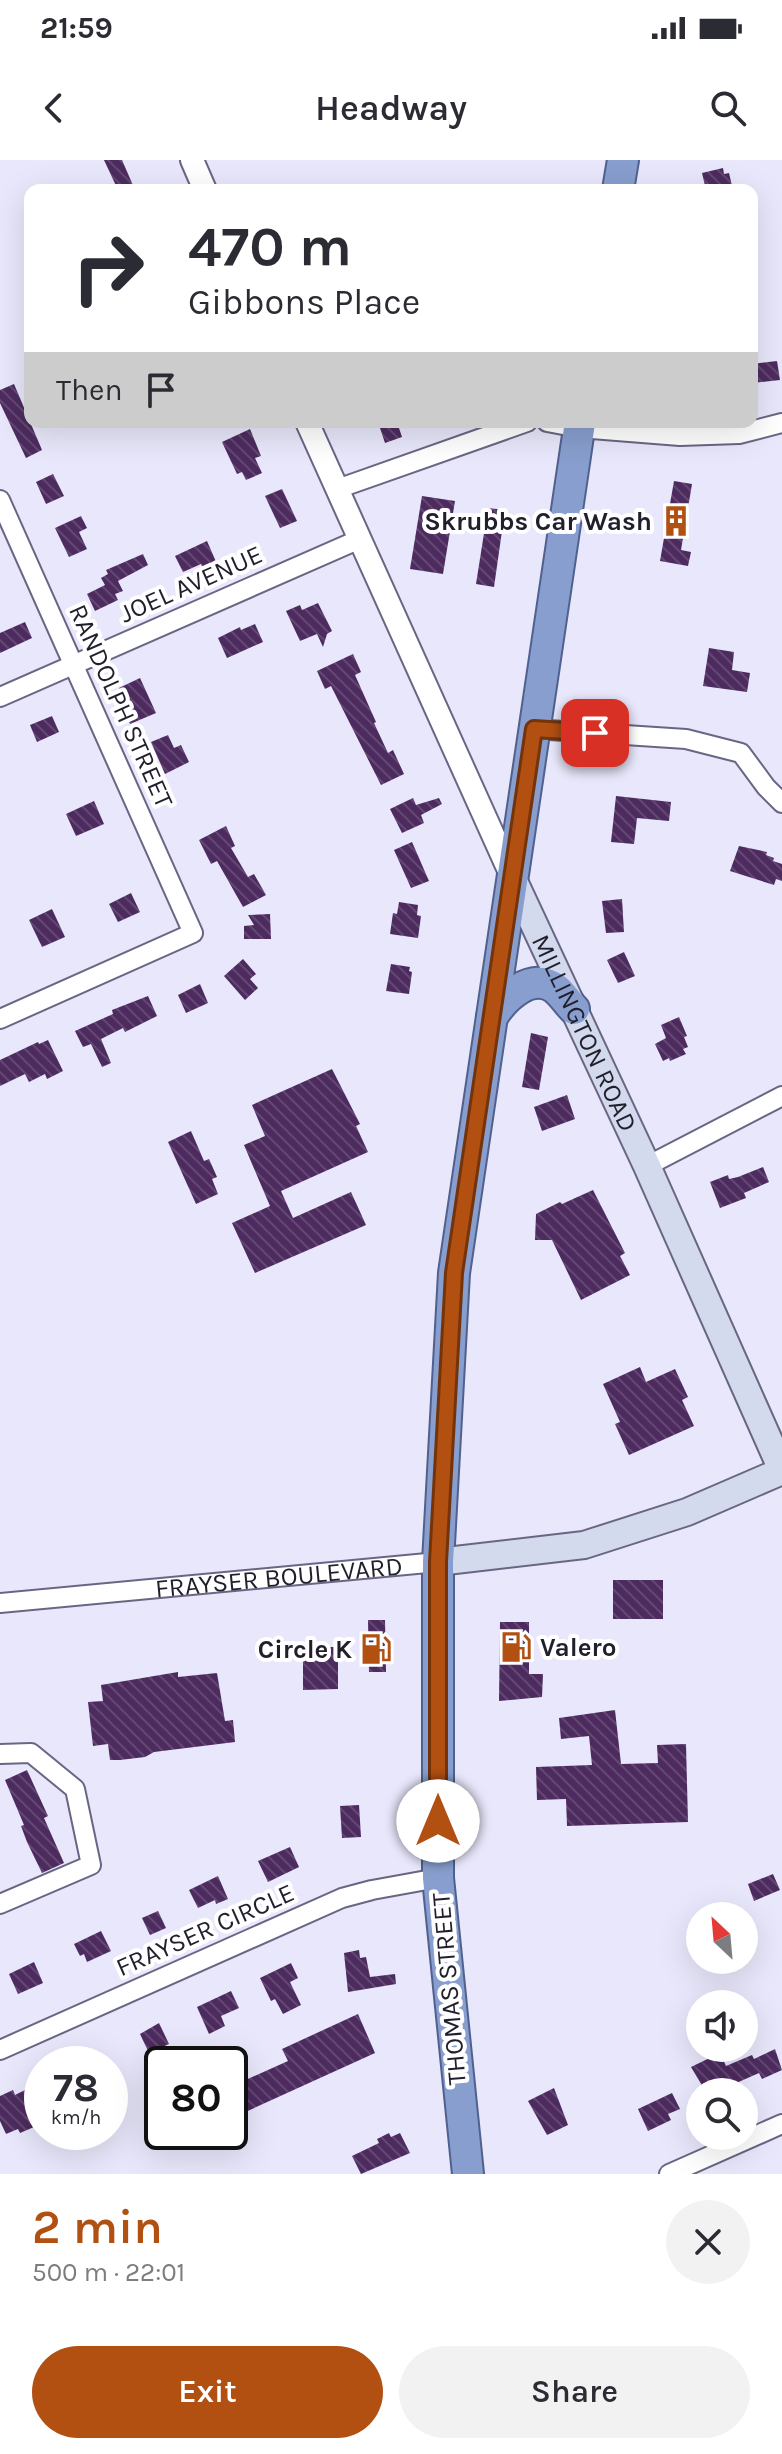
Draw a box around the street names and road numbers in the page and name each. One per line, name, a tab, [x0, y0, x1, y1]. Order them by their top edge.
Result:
street label: JOEL AVENUE	[115, 539, 267, 629]
street label: RANDOLPH STREET	[62, 599, 180, 813]
street label: MILLINGTON ROAD	[525, 929, 644, 1136]
street label: FRAYSER BOULEVARD	[154, 1550, 404, 1604]
street label: FRAYSER CIRCLE	[111, 1877, 299, 1983]
street label: THOMAS STREET	[425, 1892, 473, 2086]

